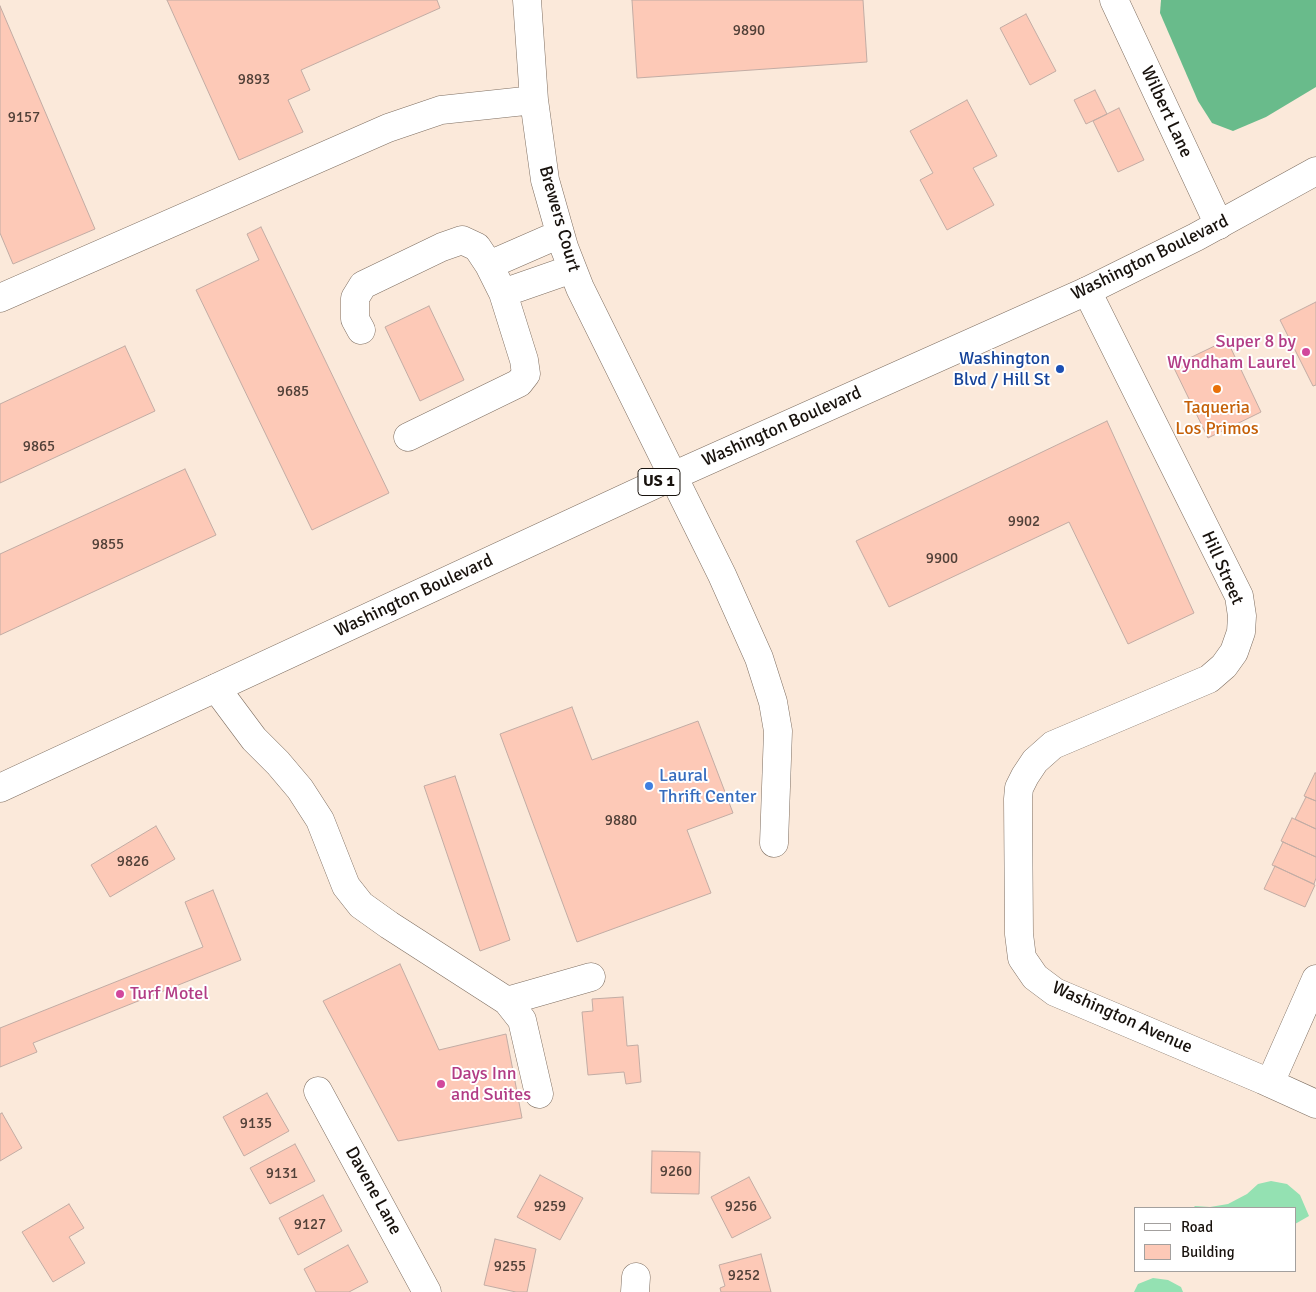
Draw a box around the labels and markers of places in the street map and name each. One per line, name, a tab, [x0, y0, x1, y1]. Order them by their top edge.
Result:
place label: Super 8 by Wyndham Laurel	[1167, 331, 1296, 374]
marker: Super 8 by Wyndham Laurel	[1300, 346, 1312, 358]
place label: Washington Blvd / Hill St	[953, 348, 1050, 390]
marker: Washington Blvd / Hill St	[1054, 363, 1066, 375]
marker: Taqueria Los Primos	[1211, 383, 1223, 395]
place label: Taqueria Los Primos	[1175, 397, 1259, 439]
place label: Laural Thrift Center	[659, 765, 756, 808]
marker: Laural Thrift Center	[643, 780, 655, 792]
place label: Turf Motel	[130, 983, 209, 1005]
marker: Turf Motel	[114, 988, 126, 1000]
place label: Days Inn and Suites	[451, 1063, 531, 1106]
marker: Days Inn and Suites	[435, 1078, 447, 1090]

